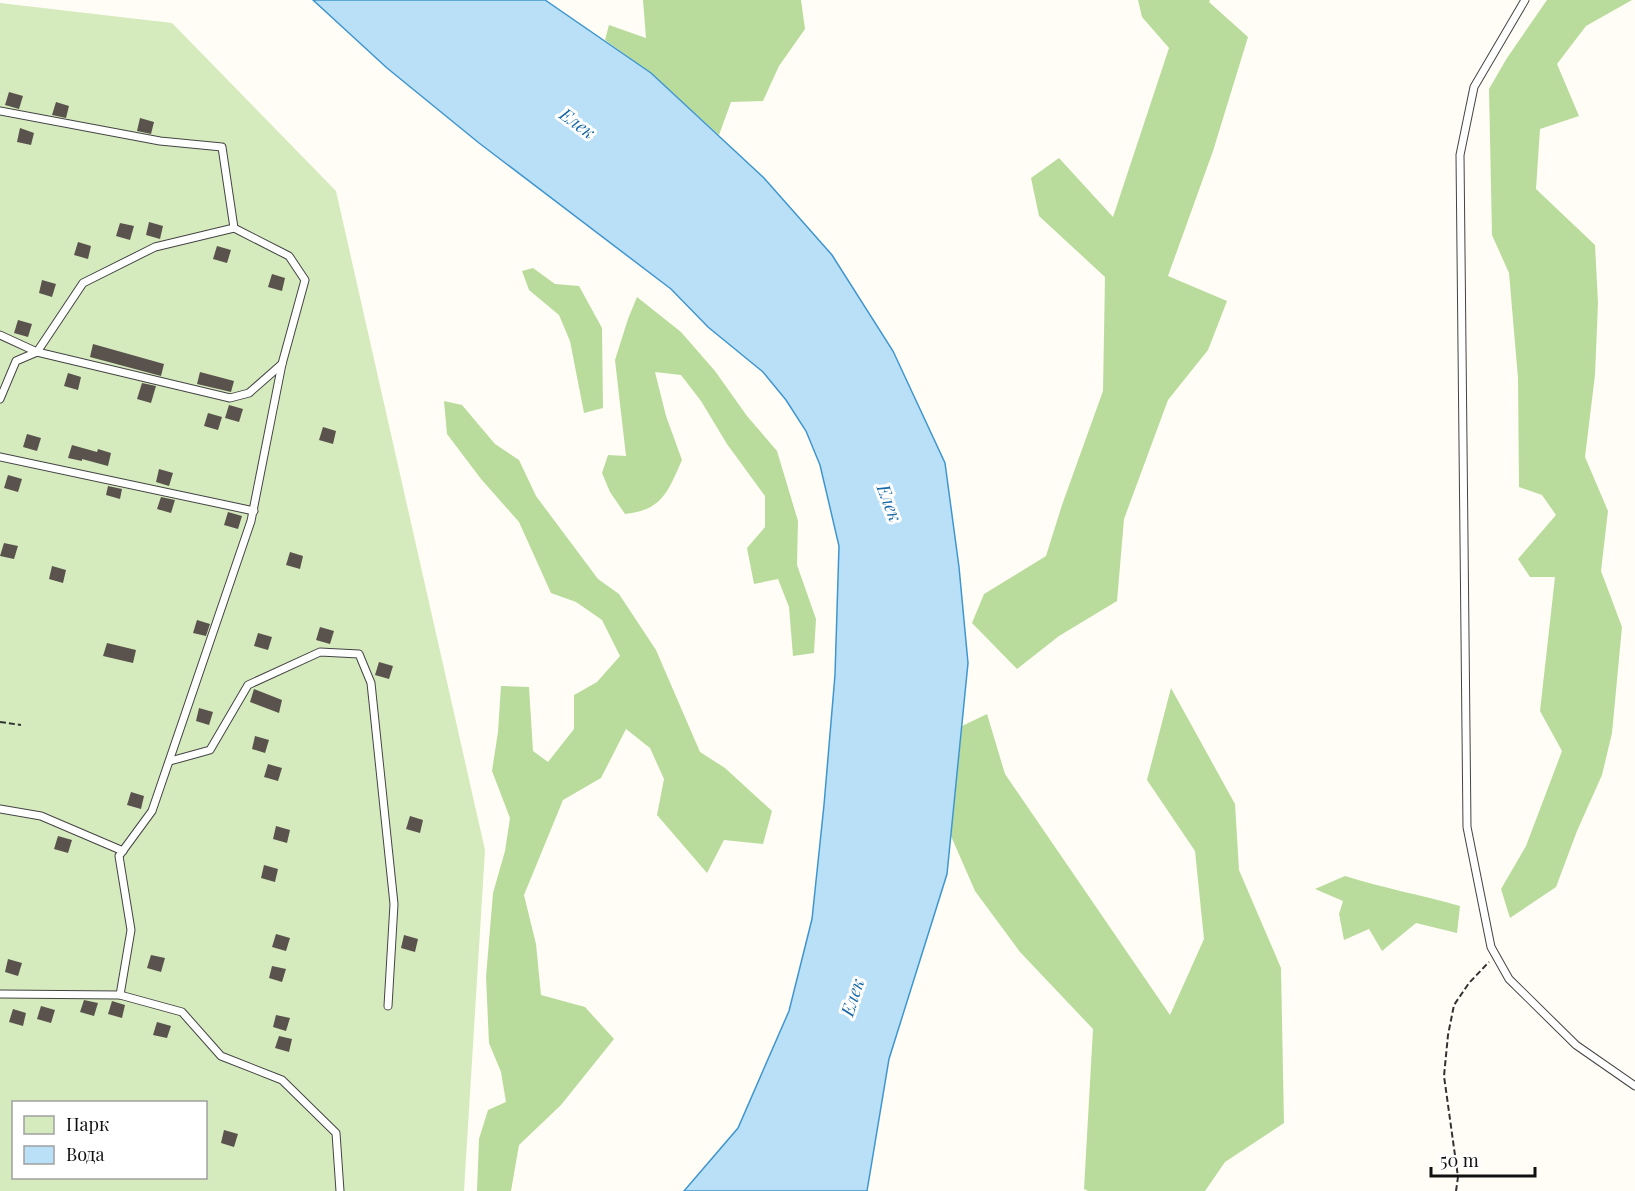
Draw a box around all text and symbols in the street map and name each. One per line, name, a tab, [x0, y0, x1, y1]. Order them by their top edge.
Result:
water label: Елек	[555, 101, 601, 144]
water label: Елек	[872, 480, 908, 525]
water label: Елек	[834, 975, 869, 1020]
legend	[12, 1101, 207, 1179]
text: Парк	[66, 1112, 109, 1136]
scale bar	[1431, 1140, 1534, 1178]
text: Вода	[66, 1142, 104, 1166]
text: 50 m	[1440, 1148, 1479, 1172]

